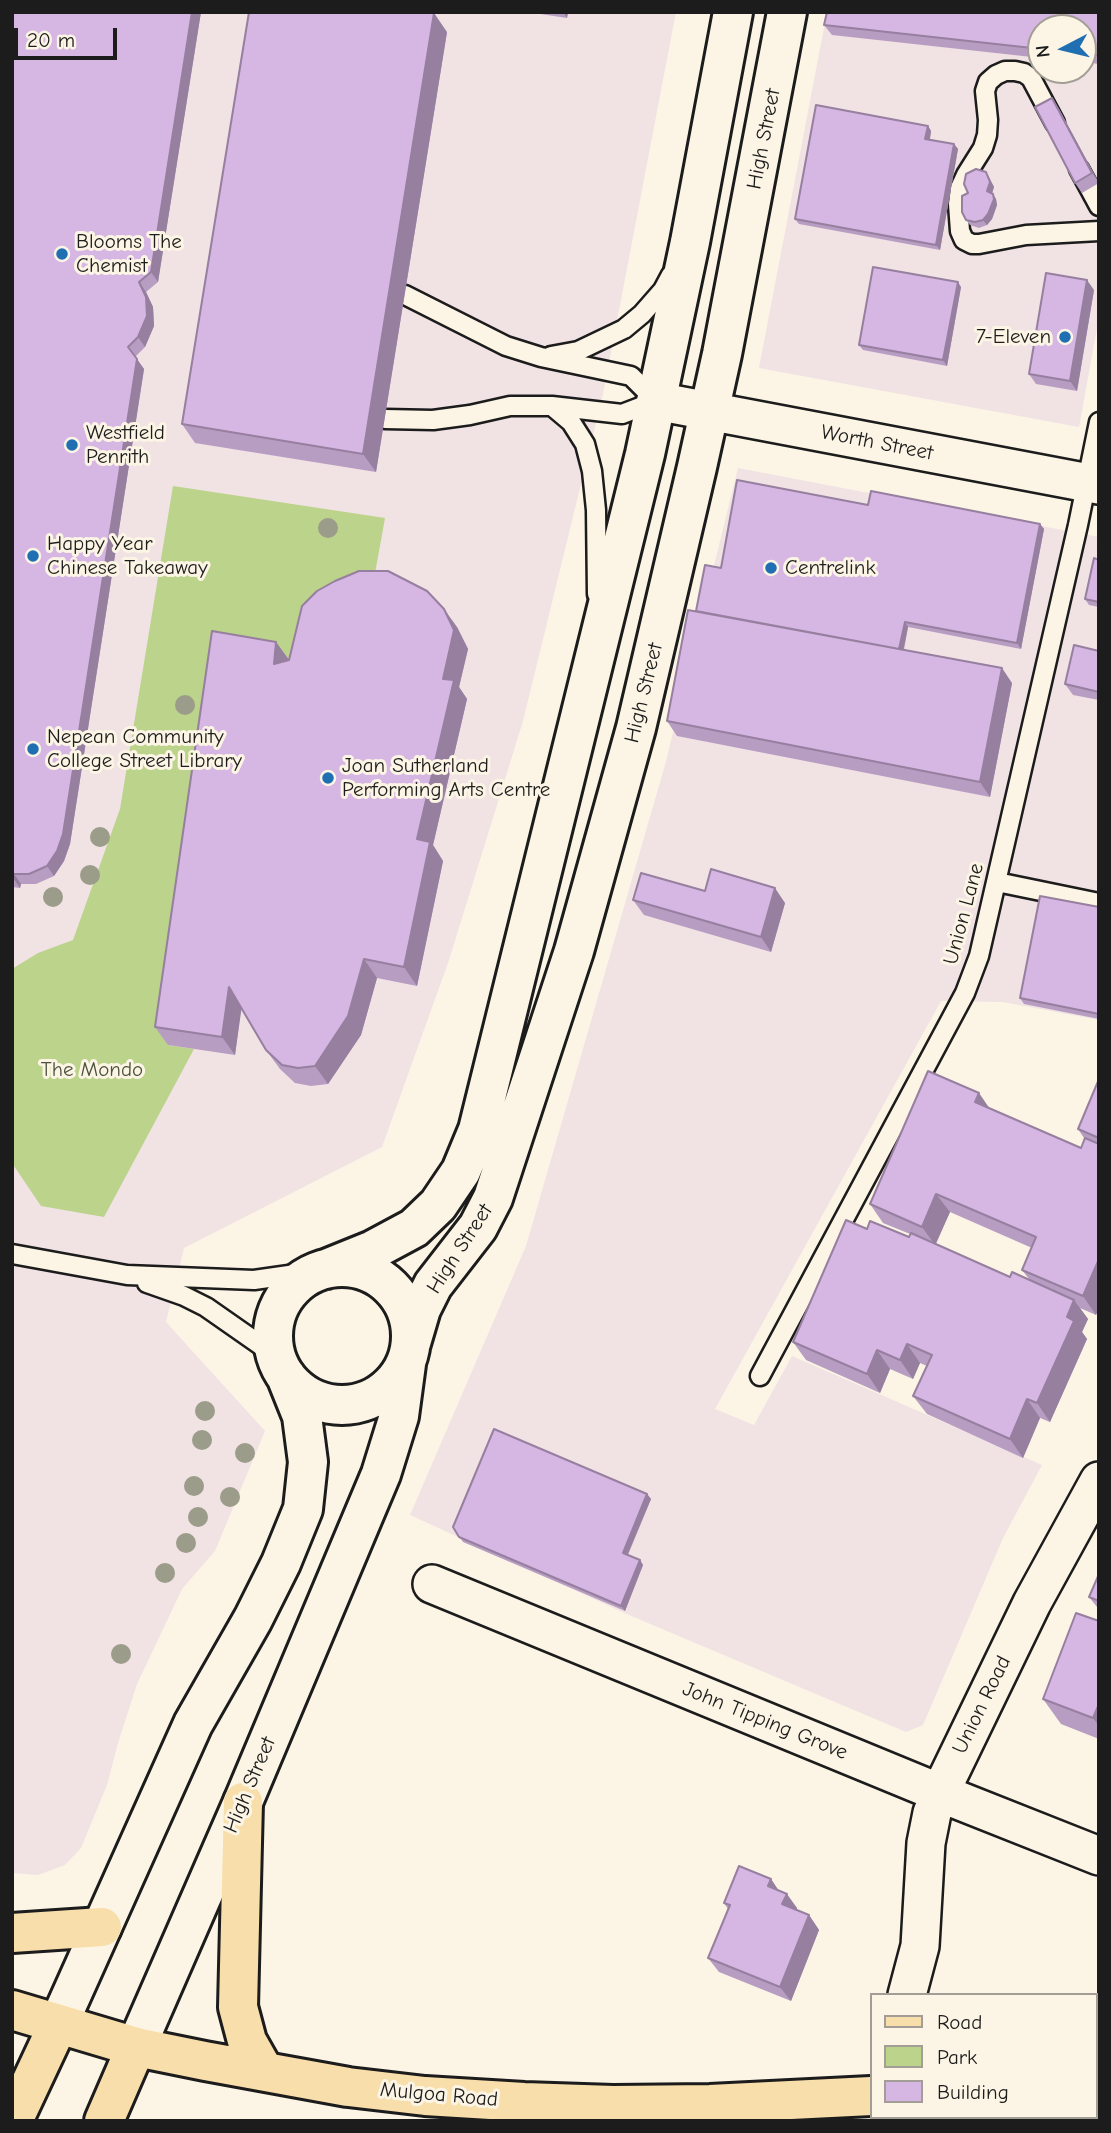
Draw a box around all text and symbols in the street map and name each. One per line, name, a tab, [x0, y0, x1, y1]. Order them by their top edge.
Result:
scale bar	[18, 14, 121, 58]
north arrow	[1027, 14, 1097, 84]
text: 20 m	[27, 28, 75, 52]
text: N	[1031, 44, 1055, 59]
street label: High Street	[742, 87, 786, 191]
place label: Blooms The Chemist	[76, 229, 182, 279]
marker: Blooms The Chemist	[54, 246, 70, 262]
place label: 7-Eleven	[976, 324, 1051, 350]
marker: 7-Eleven	[1057, 329, 1073, 345]
place label: Westfield Penrith	[86, 420, 165, 470]
street label: Worth Street	[819, 420, 935, 466]
marker: Westfield Penrith	[64, 437, 80, 453]
place label: Happy Year Chinese Takeaway	[47, 531, 208, 581]
marker: Happy Year Chinese Takeaway	[25, 548, 41, 564]
place label: Centrelink	[785, 555, 876, 581]
marker: Centrelink	[763, 560, 779, 576]
street label: High Street	[619, 640, 669, 746]
place label: Nepean Community College Street Library	[47, 724, 242, 774]
marker: Nepean Community College Street Library	[25, 741, 41, 757]
place label: Joan Sutherland Performing Arts Centre	[342, 753, 550, 803]
marker: Joan Sutherland Performing Arts Centre	[320, 770, 336, 786]
street label: Union Lane	[938, 861, 990, 967]
park label: The Mondo	[41, 1057, 143, 1083]
street label: High Street	[422, 1199, 498, 1299]
street label: Union Road	[947, 1652, 1017, 1758]
street label: John Tipping Grove	[679, 1676, 851, 1766]
street label: High Street	[218, 1733, 282, 1837]
legend	[870, 1993, 1097, 2119]
text: Road	[937, 2010, 982, 2034]
text: Park	[937, 2045, 977, 2069]
street label: Mulgoa Road	[379, 2077, 499, 2113]
text: Building	[937, 2080, 1009, 2104]

